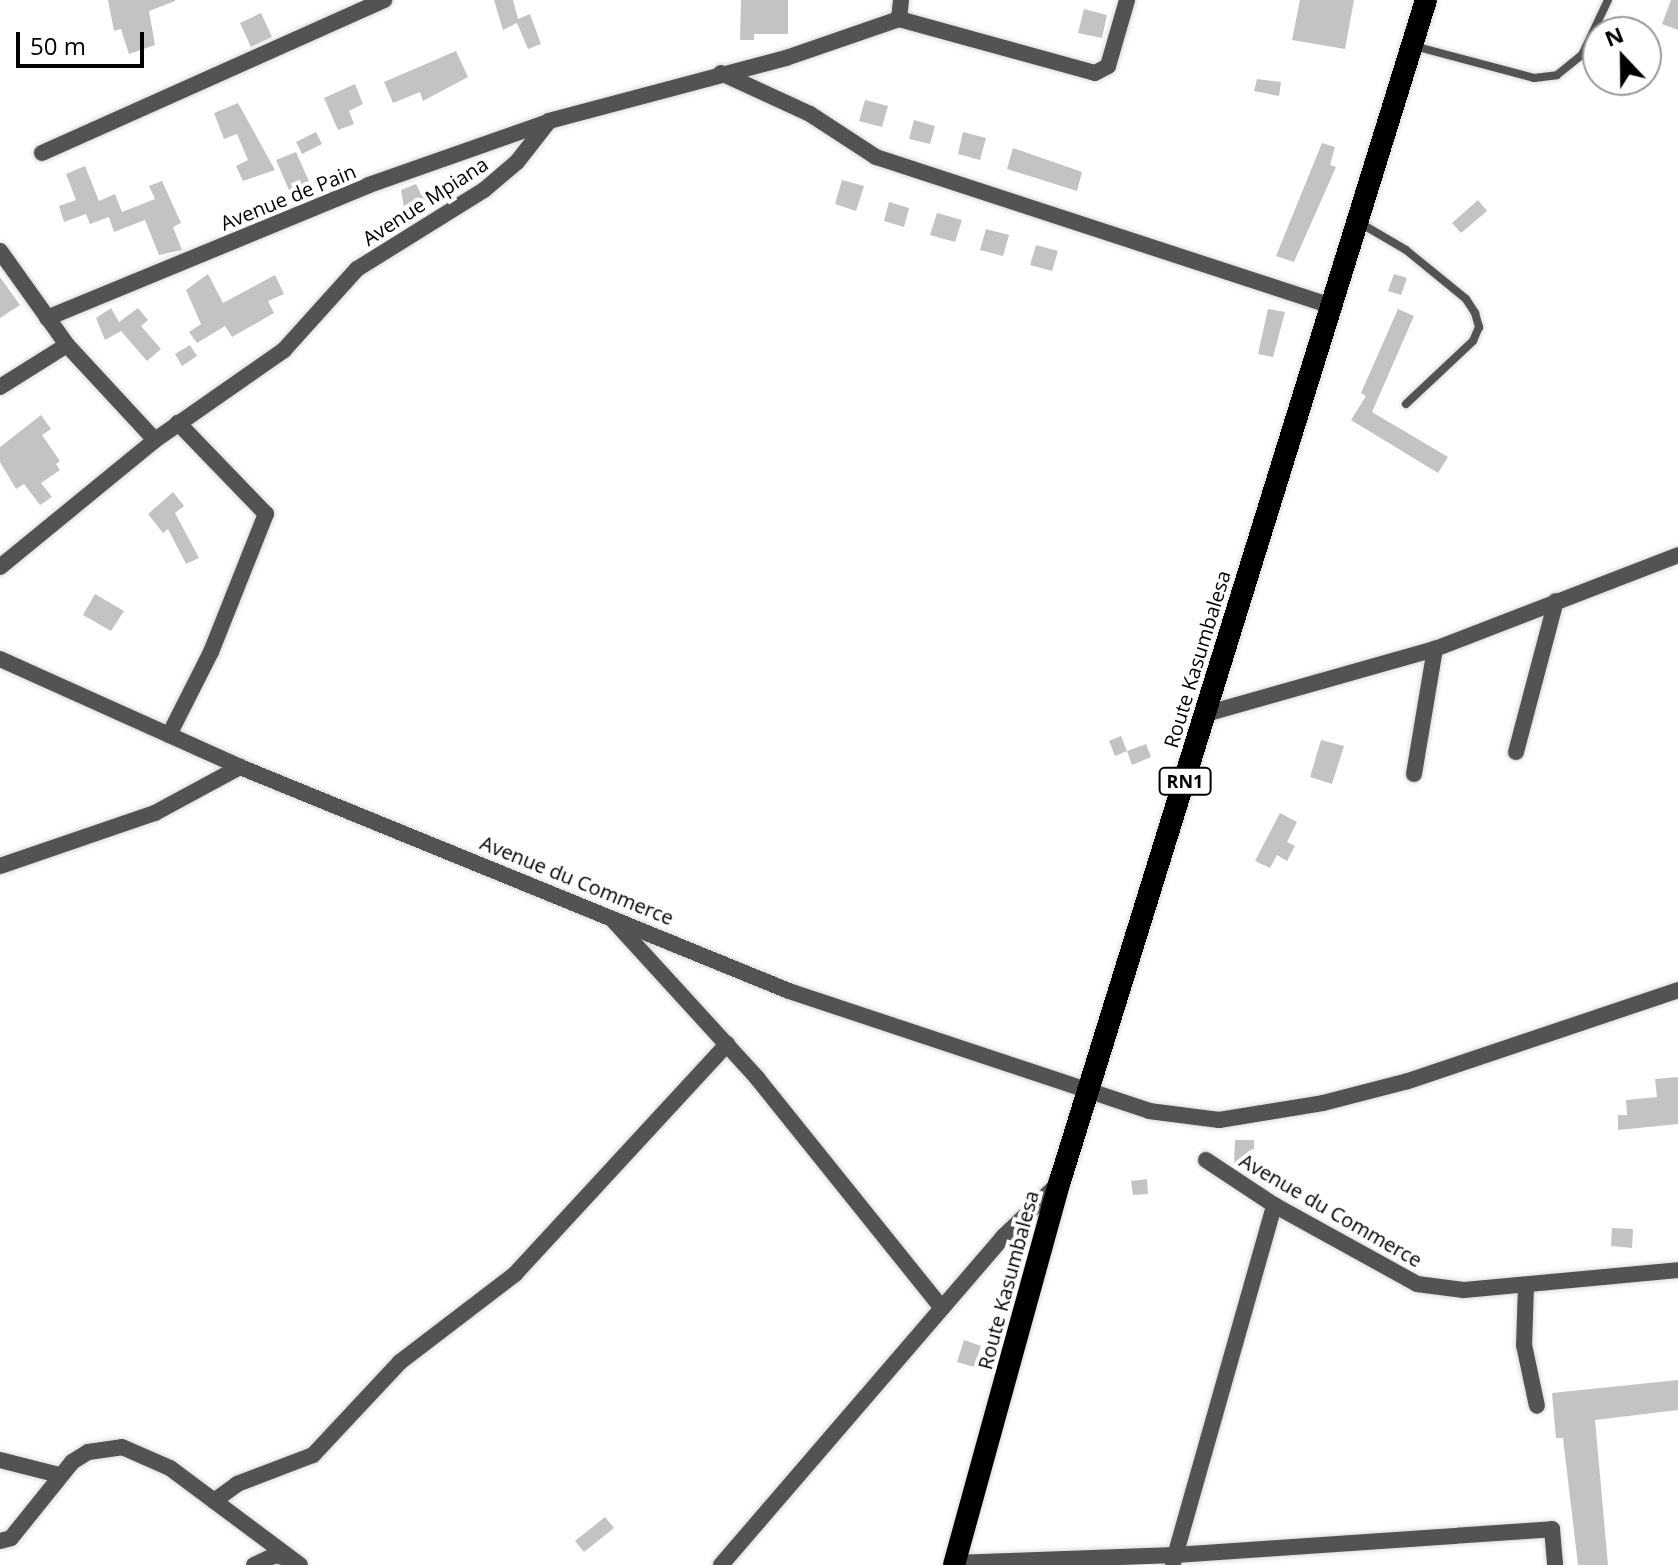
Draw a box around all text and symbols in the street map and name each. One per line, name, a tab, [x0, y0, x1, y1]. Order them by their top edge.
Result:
scale bar	[20, 16, 148, 66]
north arrow	[1582, 16, 1662, 96]
text: N	[1600, 18, 1628, 53]
text: 50 m	[30, 29, 86, 62]
street label: Avenue Mpiana	[358, 152, 492, 250]
street label: Avenue de Pain	[217, 159, 359, 235]
street label: Route Kasumbalesa	[1159, 567, 1235, 751]
road number: RN1	[1157, 767, 1213, 795]
street label: Avenue du Commerce	[477, 830, 677, 930]
street label: Avenue du Commerce	[1236, 1148, 1426, 1272]
street label: Route Kasumbalesa	[973, 1188, 1043, 1372]

